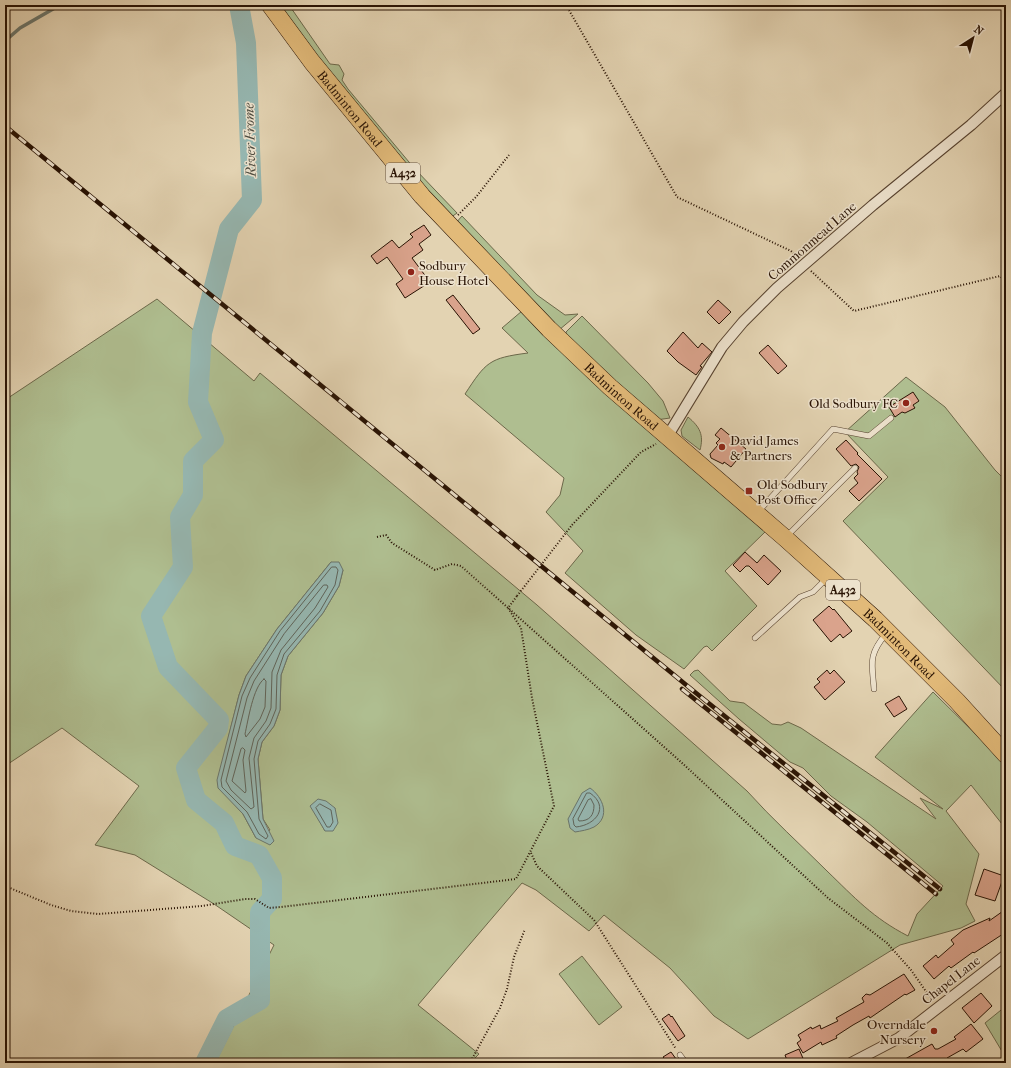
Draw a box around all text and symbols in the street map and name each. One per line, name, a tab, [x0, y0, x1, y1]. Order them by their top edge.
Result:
north arrow	[953, 18, 993, 58]
text: N	[971, 23, 986, 38]
street label: Badminton Road	[315, 67, 386, 150]
water label: River Frome	[240, 102, 260, 178]
road number: A432	[386, 163, 420, 183]
street label: Commonmead Lane	[765, 198, 860, 283]
place label: Sodbury House Hotel	[419, 258, 489, 288]
marker: Sodbury House Hotel	[406, 267, 416, 277]
street label: Badminton Road	[581, 359, 662, 434]
place label: Old Sodbury FC	[809, 396, 898, 411]
marker: Old Sodbury FC	[901, 398, 911, 408]
place label: David James & Partners	[730, 433, 799, 463]
marker: David James & Partners	[717, 442, 727, 452]
place label: Old Sodbury Post Office	[757, 477, 829, 507]
marker: Old Sodbury Post Office	[744, 486, 754, 496]
road number: A432	[826, 580, 860, 600]
street label: Badminton Road	[861, 605, 939, 683]
street label: Chapel Lane	[919, 952, 984, 1007]
place label: Overndale Nursery	[867, 1017, 927, 1047]
marker: Overndale Nursery	[929, 1026, 939, 1036]

